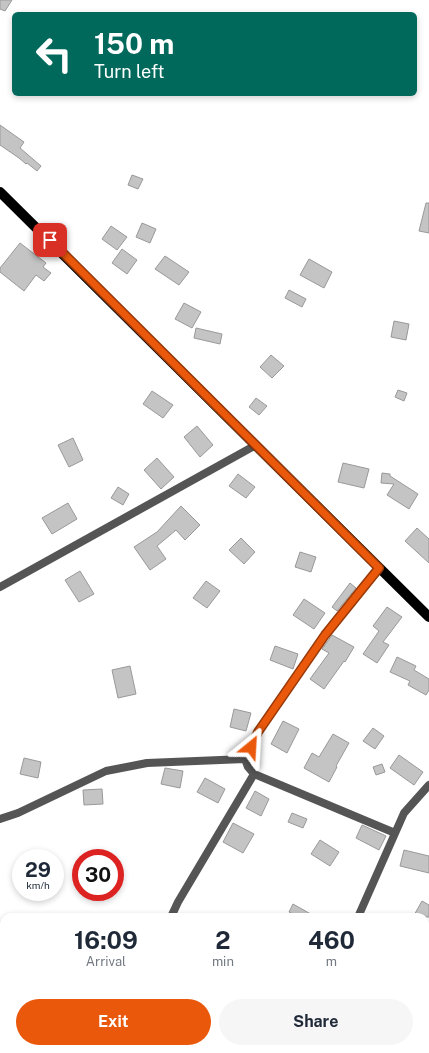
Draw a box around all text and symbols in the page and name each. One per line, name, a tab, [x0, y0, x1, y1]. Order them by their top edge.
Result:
text: 150 m	[94, 27, 174, 60]
icon: left	[28, 28, 80, 80]
text: Turn left	[94, 61, 164, 82]
pin	[33, 223, 67, 257]
icon: arrive	[39, 229, 61, 251]
position arrow	[230, 726, 272, 768]
speed limit sign: 30	[72, 849, 124, 901]
text: 29	[25, 858, 51, 882]
text: km/h	[26, 879, 50, 891]
text: 16:09	[74, 926, 138, 954]
text: 2	[215, 926, 231, 954]
text: 460	[308, 926, 355, 954]
text: Arrival	[86, 954, 126, 969]
text: min	[212, 954, 234, 969]
text: m	[326, 954, 337, 969]
button: Exit	[16, 999, 211, 1045]
button: Share	[219, 999, 413, 1045]

